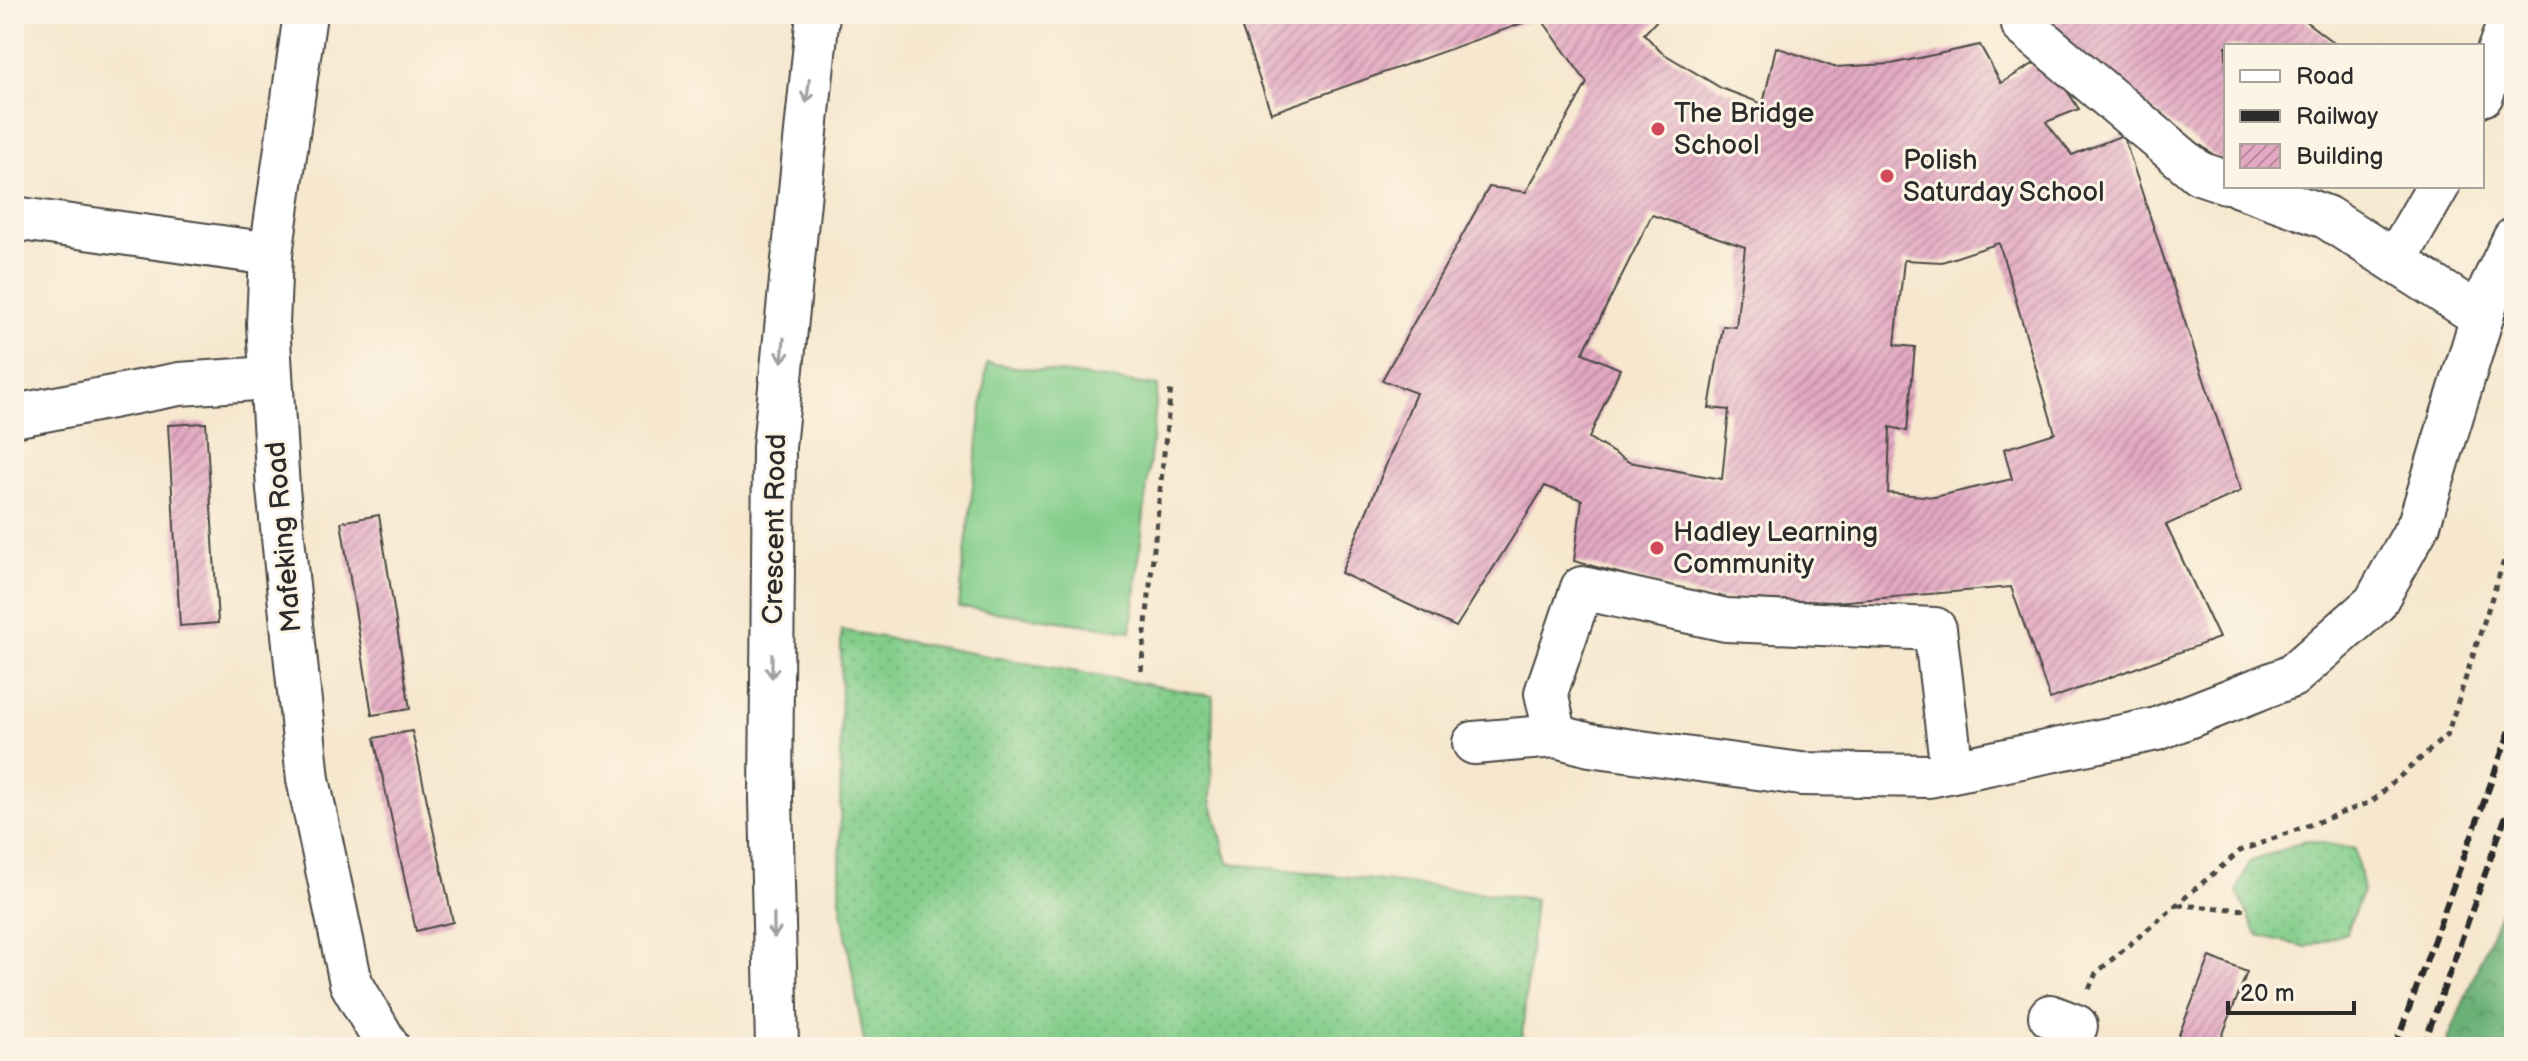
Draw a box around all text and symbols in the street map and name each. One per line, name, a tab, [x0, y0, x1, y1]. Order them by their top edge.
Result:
legend	[2224, 44, 2484, 188]
text: Road	[2296, 62, 2354, 91]
one-way arrow	[800, 78, 815, 103]
place label: The Bridge School	[1674, 97, 1814, 162]
text: Railway	[2296, 102, 2378, 131]
marker: The Bridge School	[1649, 120, 1667, 138]
text: Building	[2296, 142, 2383, 171]
place label: Polish Saturday School	[1903, 144, 2105, 209]
marker: Polish Saturday School	[1878, 167, 1896, 185]
one-way arrow	[776, 336, 791, 363]
street label: Crescent Road	[757, 433, 793, 625]
street label: Mafeking Road	[259, 440, 309, 634]
place label: Hadley Learning Community	[1673, 516, 1878, 581]
marker: Hadley Learning Community	[1648, 539, 1666, 557]
one-way arrow	[765, 652, 780, 679]
one-way arrow	[767, 912, 782, 939]
scale bar	[2228, 965, 2354, 1015]
text: 20 m	[2240, 979, 2295, 1008]

